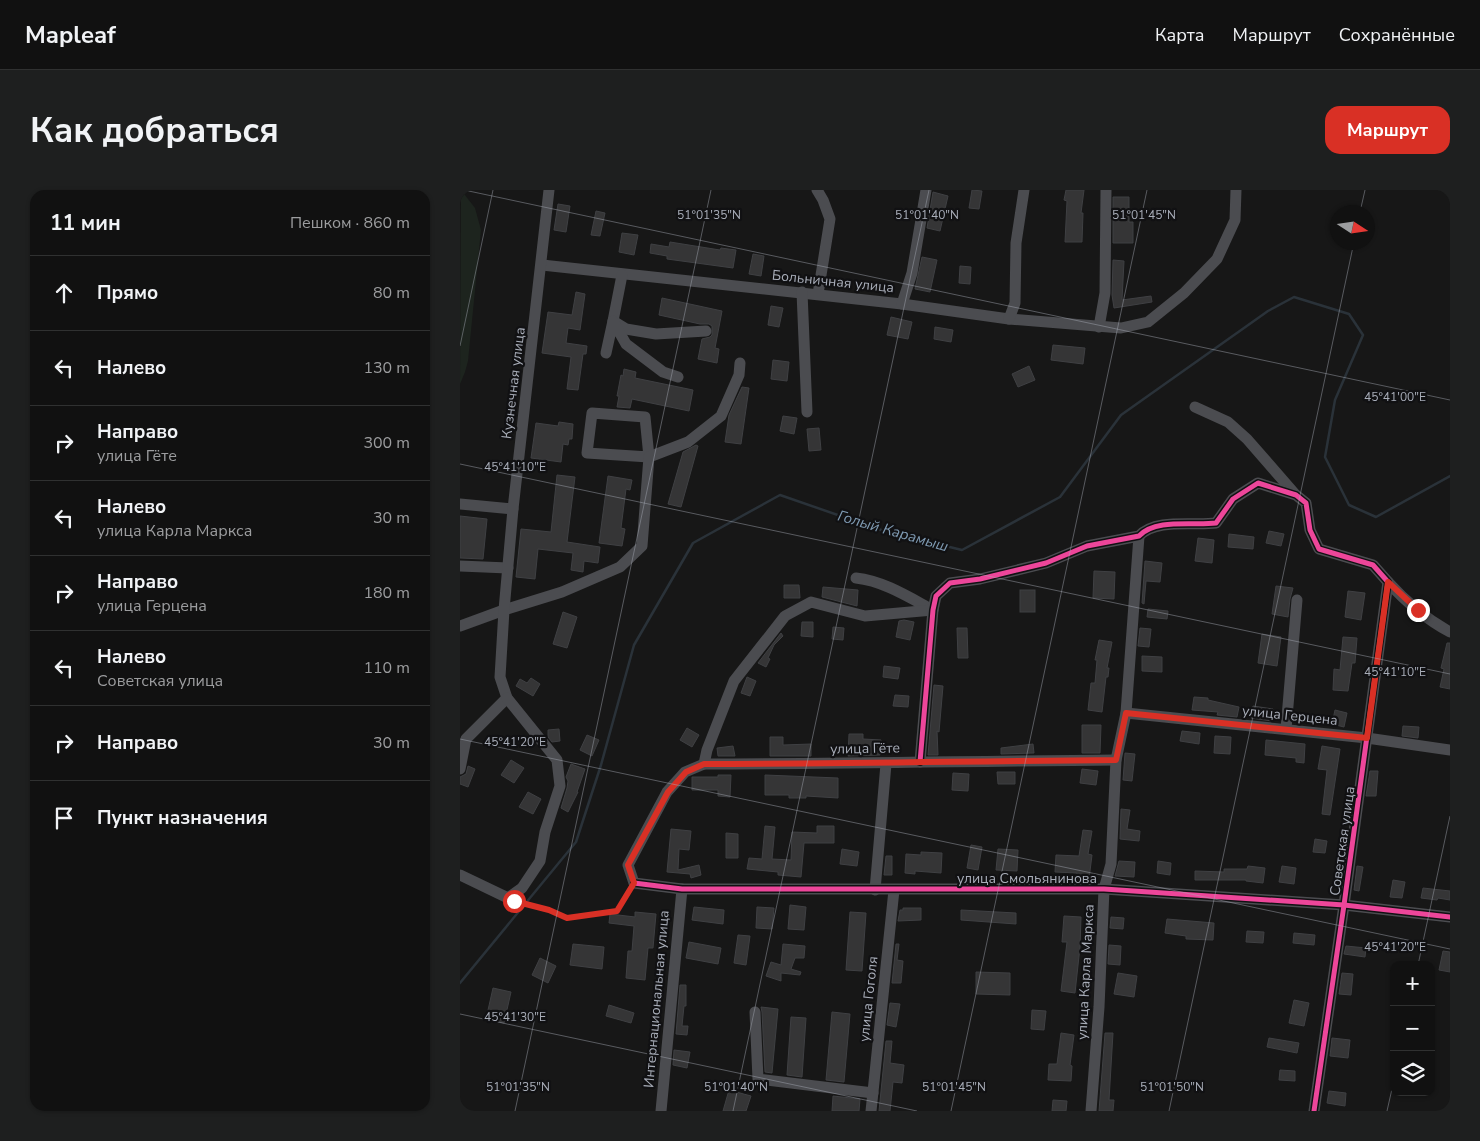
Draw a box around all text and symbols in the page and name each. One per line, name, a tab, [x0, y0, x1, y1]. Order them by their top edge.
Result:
text: Mapleaf	[25, 19, 116, 51]
text: Карта	[1155, 23, 1205, 47]
text: Маршрут	[1233, 23, 1311, 47]
text: Сохранённые	[1339, 23, 1455, 47]
button: Маршрут	[1325, 106, 1450, 154]
text: Как добраться	[30, 107, 279, 154]
north arrow	[1330, 205, 1375, 250]
text: 51°01'35"N	[677, 207, 741, 223]
text: 51°01'40"N	[895, 207, 959, 223]
text: 51°01'45"N	[1112, 207, 1176, 223]
text: 11 мин	[50, 209, 121, 237]
text: Пешком · 860 m	[290, 212, 410, 234]
street label: Больничная улица	[771, 266, 895, 297]
icon: ahead	[50, 279, 78, 307]
text: Прямо	[97, 280, 158, 306]
text: 80 m	[373, 282, 410, 304]
street label: Кузнечная улица	[497, 326, 530, 440]
icon: left	[50, 354, 78, 382]
text: Налево	[97, 355, 166, 381]
text: 130 m	[363, 357, 410, 379]
text: 45°41'00"E	[1364, 389, 1426, 405]
text: Направо	[97, 419, 178, 445]
icon: right	[50, 429, 78, 457]
text: 300 m	[363, 432, 410, 454]
text: улица Гёте	[97, 445, 177, 467]
text: 45°41'10"E	[484, 459, 546, 475]
text: Налево	[97, 494, 166, 520]
icon: left	[50, 504, 78, 532]
water label: Голый Карамыш	[835, 506, 951, 556]
text: 30 m	[373, 507, 410, 529]
text: улица Карла Маркса	[97, 520, 252, 542]
text: Направо	[97, 569, 178, 595]
icon: right	[50, 579, 78, 607]
text: 180 m	[363, 582, 410, 604]
text: улица Герцена	[97, 595, 207, 617]
route end	[1407, 599, 1430, 622]
text: Налево	[97, 644, 166, 670]
icon: left	[50, 654, 78, 682]
text: 110 m	[363, 657, 410, 679]
text: 45°41'10"E	[1364, 664, 1426, 680]
text: Советская улица	[97, 670, 223, 692]
street label: улица Герцена	[1241, 701, 1339, 730]
icon: right	[50, 729, 78, 757]
text: Направо	[97, 730, 178, 756]
text: 30 m	[373, 732, 410, 754]
text: 45°41'20"E	[484, 734, 546, 750]
street label: улица Гёте	[830, 738, 900, 759]
street label: Советская улица	[1325, 785, 1360, 897]
icon: arrive	[50, 804, 78, 832]
text: Пункт назначения	[97, 805, 268, 831]
street label: улица Смольянинова	[957, 869, 1097, 888]
route start	[503, 890, 526, 913]
street label: улица Карла Маркса	[1072, 904, 1099, 1040]
street label: Интернациональная улица	[639, 909, 674, 1089]
text: 45°41'20"E	[1364, 939, 1426, 955]
street label: улица Гоголя	[855, 955, 882, 1043]
map controls	[1390, 961, 1435, 1096]
button: +	[1390, 961, 1435, 1006]
button: −	[1390, 1006, 1435, 1051]
text: 45°41'30"E	[484, 1009, 546, 1025]
button: layers	[1390, 1051, 1435, 1096]
text: 51°01'35"N	[486, 1079, 550, 1095]
text: 51°01'40"N	[704, 1079, 768, 1095]
text: 51°01'45"N	[922, 1079, 986, 1095]
text: 51°01'50"N	[1140, 1079, 1204, 1095]

